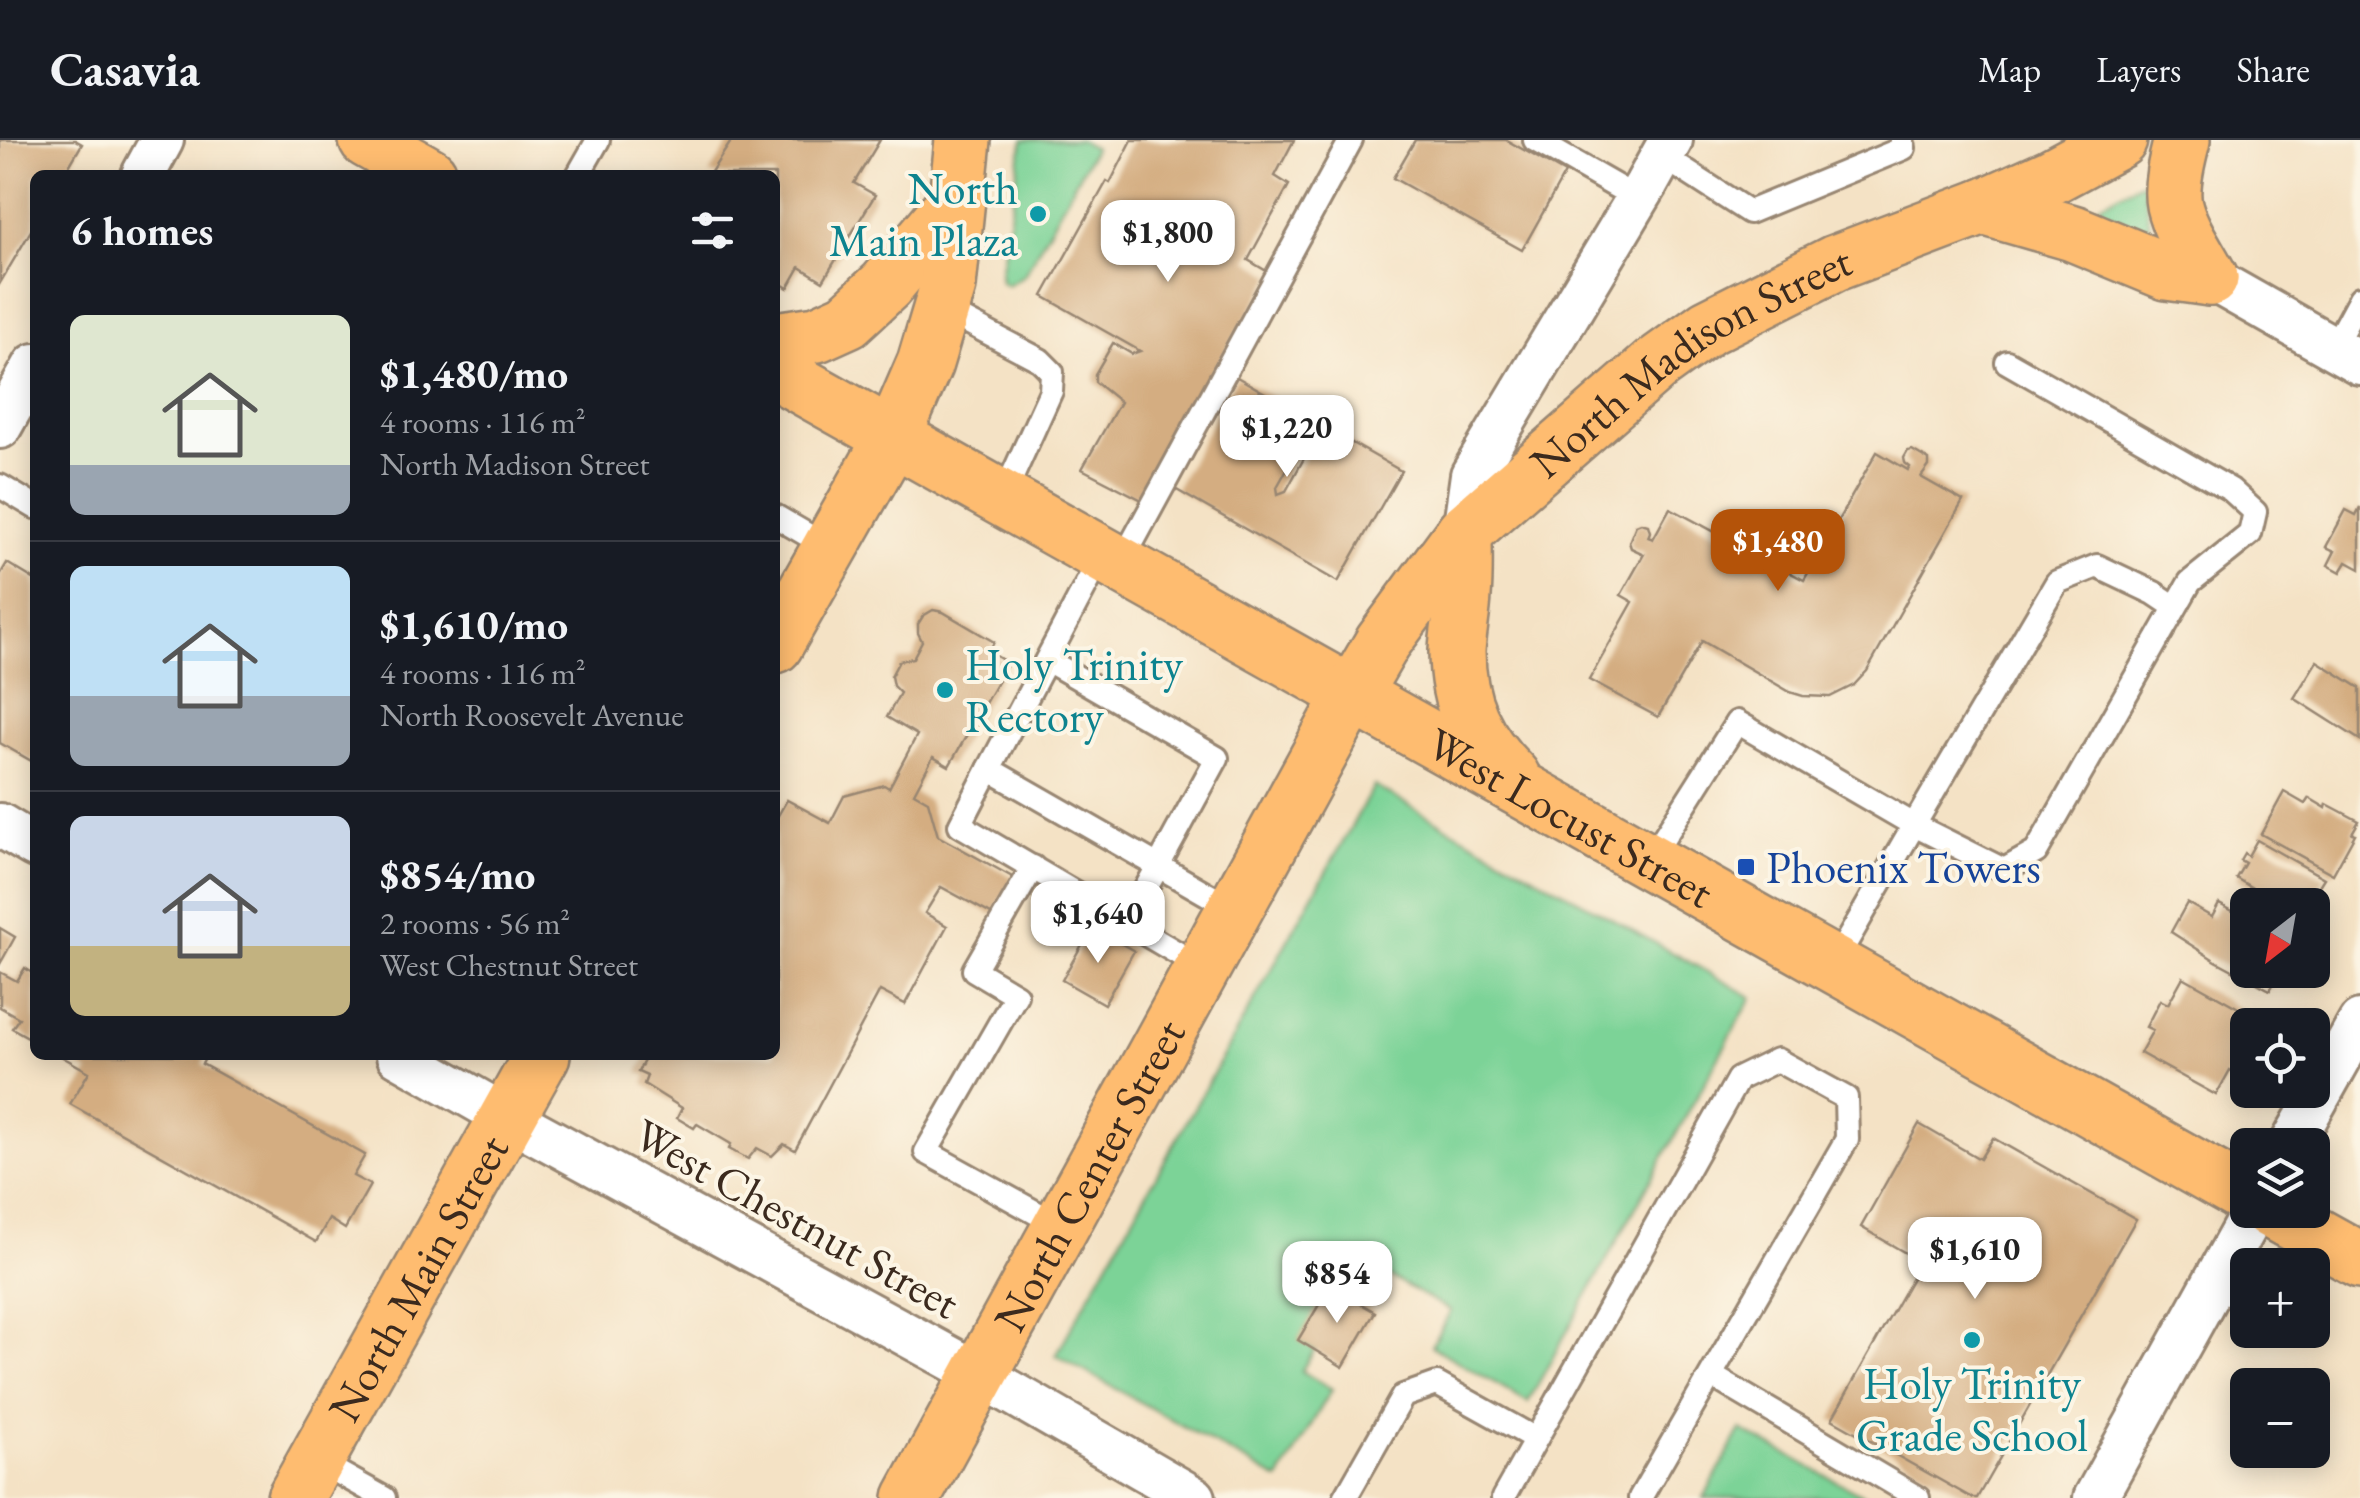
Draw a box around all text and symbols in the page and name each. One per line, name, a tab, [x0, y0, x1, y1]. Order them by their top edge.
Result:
text: Casavia	[50, 38, 200, 100]
text: Map	[1978, 47, 2041, 92]
text: Layers	[2096, 47, 2181, 92]
text: Share	[2236, 47, 2310, 92]
place label: North Main Plaza	[829, 159, 1018, 269]
pin: $1,800	[1087, 200, 1249, 285]
text: 6 homes	[70, 203, 213, 258]
icon: filters	[685, 203, 740, 258]
marker: North Main Plaza	[1027, 203, 1049, 225]
text: $1,800	[1123, 211, 1213, 253]
street label: North Madison Street	[1518, 231, 1859, 490]
text: $1,480/mo	[380, 346, 568, 401]
icon: home	[150, 355, 270, 475]
pin: $1,220	[1206, 395, 1368, 480]
text: 4 rooms · 116 m²	[380, 401, 586, 443]
text: $1,220	[1242, 406, 1332, 448]
text: North Madison Street	[380, 443, 650, 485]
pin: $1,480	[1697, 509, 1859, 594]
text: $1,480	[1733, 520, 1823, 562]
text: $1,610/mo	[380, 597, 568, 652]
icon: home	[150, 606, 270, 726]
place label: Holy Trinity Rectory	[965, 635, 1183, 745]
text: 4 rooms · 116 m²	[380, 652, 586, 694]
marker: Holy Trinity Rectory	[934, 679, 956, 701]
text: North Roosevelt Avenue	[380, 694, 684, 736]
street label: West Locust Street	[1417, 714, 1724, 920]
place label: Phoenix Towers	[1766, 838, 2041, 896]
text: $854/mo	[380, 847, 536, 902]
icon: home	[150, 856, 270, 976]
marker: Phoenix Towers	[1735, 856, 1757, 878]
pin: $1,640	[1017, 881, 1179, 966]
north arrow	[2230, 888, 2330, 988]
map controls	[2230, 888, 2330, 1468]
text: $1,640	[1053, 892, 1143, 934]
text: 2 rooms · 56 m²	[380, 902, 570, 944]
text: West Chestnut Street	[380, 944, 638, 986]
button: locate	[2230, 1008, 2330, 1108]
street label: North Center Street	[980, 1009, 1198, 1341]
street label: West Chestnut Street	[624, 1105, 970, 1331]
street label: North Main Street	[315, 1124, 521, 1432]
button: layers	[2230, 1128, 2330, 1228]
pin: $1,610	[1894, 1217, 2056, 1302]
text: $1,610	[1930, 1228, 2020, 1270]
pin: $854	[1278, 1241, 1396, 1326]
button: +	[2230, 1248, 2330, 1348]
text: $854	[1304, 1252, 1370, 1294]
marker: Holy Trinity Grade School	[1961, 1329, 1983, 1351]
place label: Holy Trinity Grade School	[1856, 1354, 2088, 1464]
button: −	[2230, 1368, 2330, 1468]

